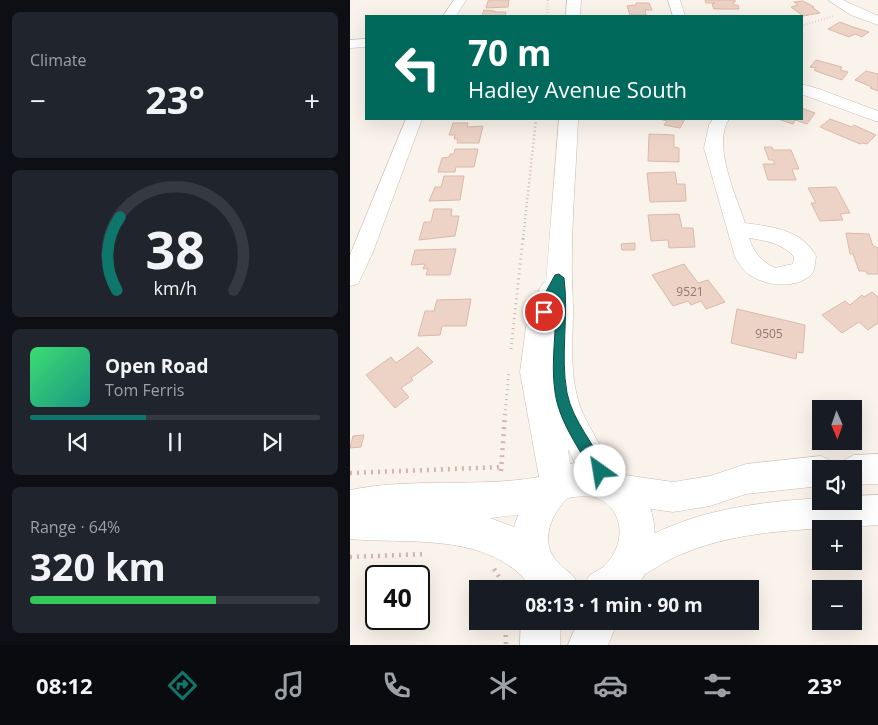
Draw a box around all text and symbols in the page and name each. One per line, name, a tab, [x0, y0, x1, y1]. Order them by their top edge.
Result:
text: 70 m	[468, 29, 551, 76]
icon: left	[385, 35, 450, 100]
text: Climate	[30, 49, 87, 71]
text: 23°	[145, 73, 205, 125]
text: Hadley Avenue South	[468, 74, 687, 104]
text: −	[30, 81, 46, 119]
text: +	[304, 81, 320, 119]
text: 38	[145, 213, 205, 284]
text: km/h	[153, 276, 197, 300]
house number: 9521	[676, 283, 704, 300]
pin	[523, 291, 565, 333]
icon: arrive	[530, 298, 558, 326]
house number: 9505	[755, 325, 783, 342]
text: Open Road	[105, 353, 209, 379]
text: Tom Ferris	[105, 379, 184, 401]
north arrow	[812, 400, 862, 450]
map controls	[812, 400, 862, 630]
icon: previous	[64, 428, 92, 456]
icon: pause	[161, 428, 189, 456]
icon: next	[258, 428, 286, 456]
position arrow	[573, 444, 625, 496]
button: sound	[812, 460, 862, 510]
text: Range · 64%	[30, 516, 120, 538]
button: +	[812, 520, 862, 570]
text: 320 km	[30, 540, 166, 592]
speed limit sign: 40	[365, 565, 430, 630]
button: −	[812, 580, 862, 630]
text: 08:13 · 1 min · 90 m	[525, 592, 703, 618]
icon: directions	[165, 668, 200, 703]
icon: music	[272, 668, 307, 703]
icon: phone	[379, 668, 414, 703]
icon: climate	[486, 668, 521, 703]
icon: car	[593, 668, 628, 703]
icon: filters	[700, 668, 735, 703]
text: 08:12	[36, 670, 93, 700]
text: 23°	[807, 670, 842, 700]

